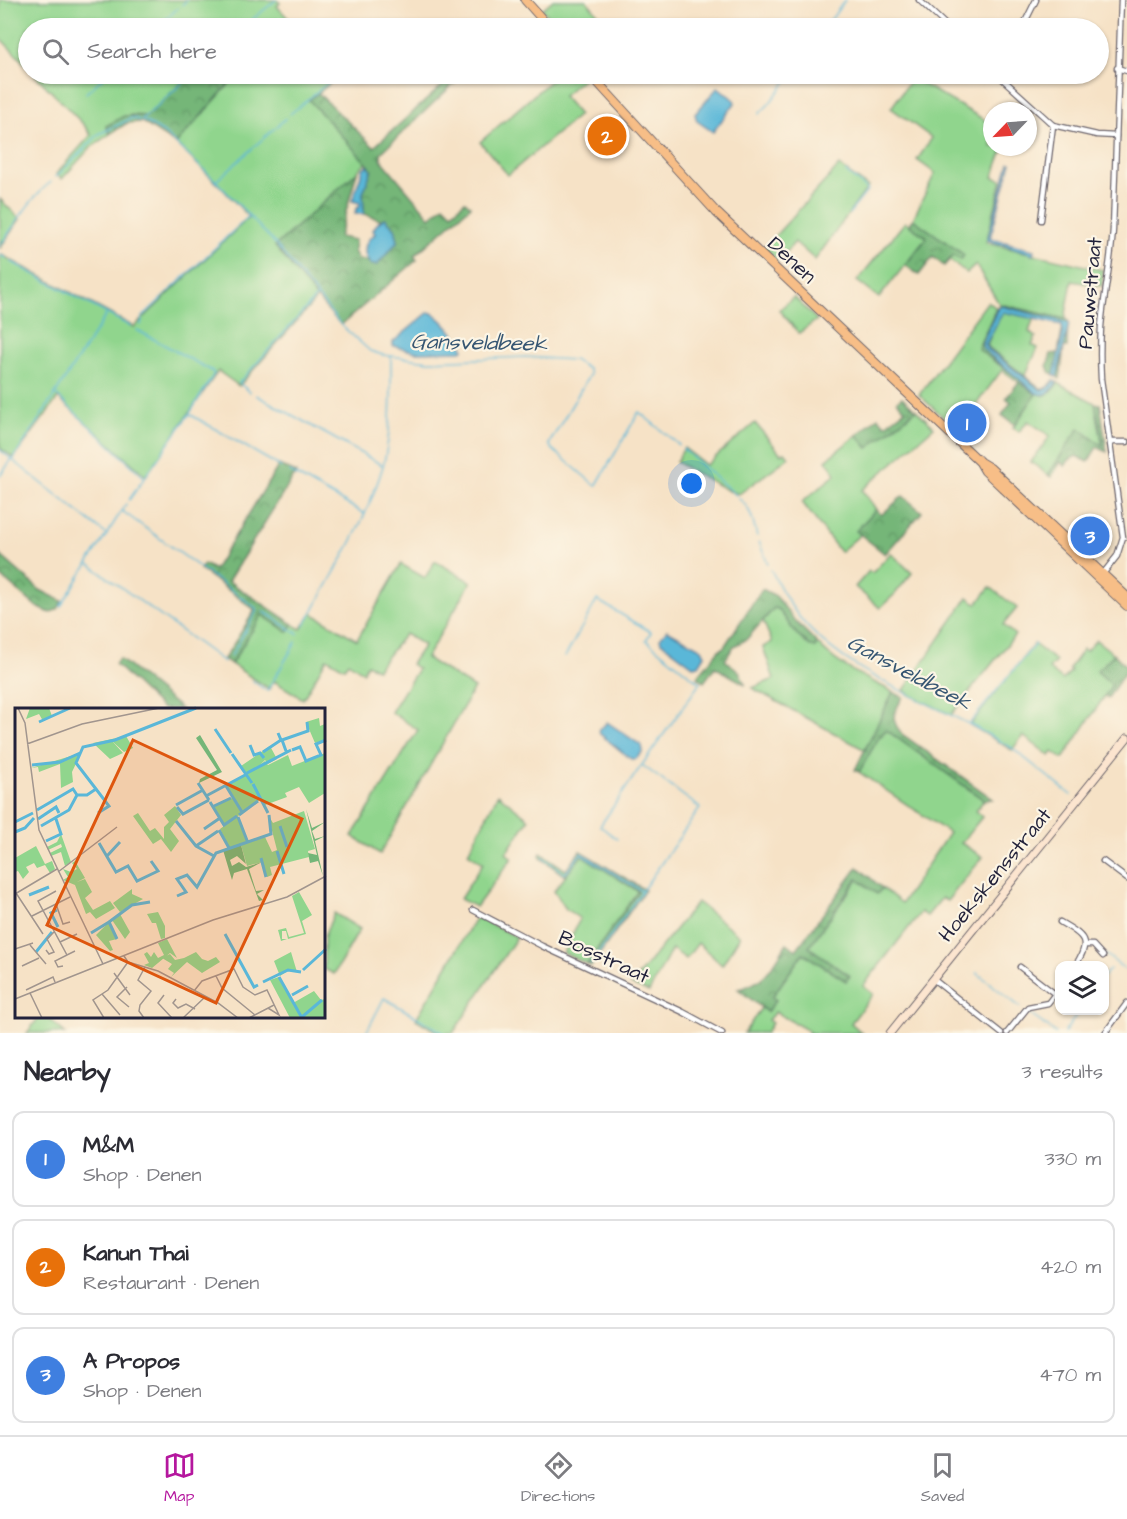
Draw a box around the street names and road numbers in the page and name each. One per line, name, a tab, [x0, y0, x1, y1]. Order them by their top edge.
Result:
street label: Denen	[761, 230, 823, 290]
street label: Pauwstraat	[1071, 235, 1109, 350]
street label: Hoekskensstraat	[932, 801, 1059, 948]
street label: Bosstraat	[554, 923, 655, 991]

